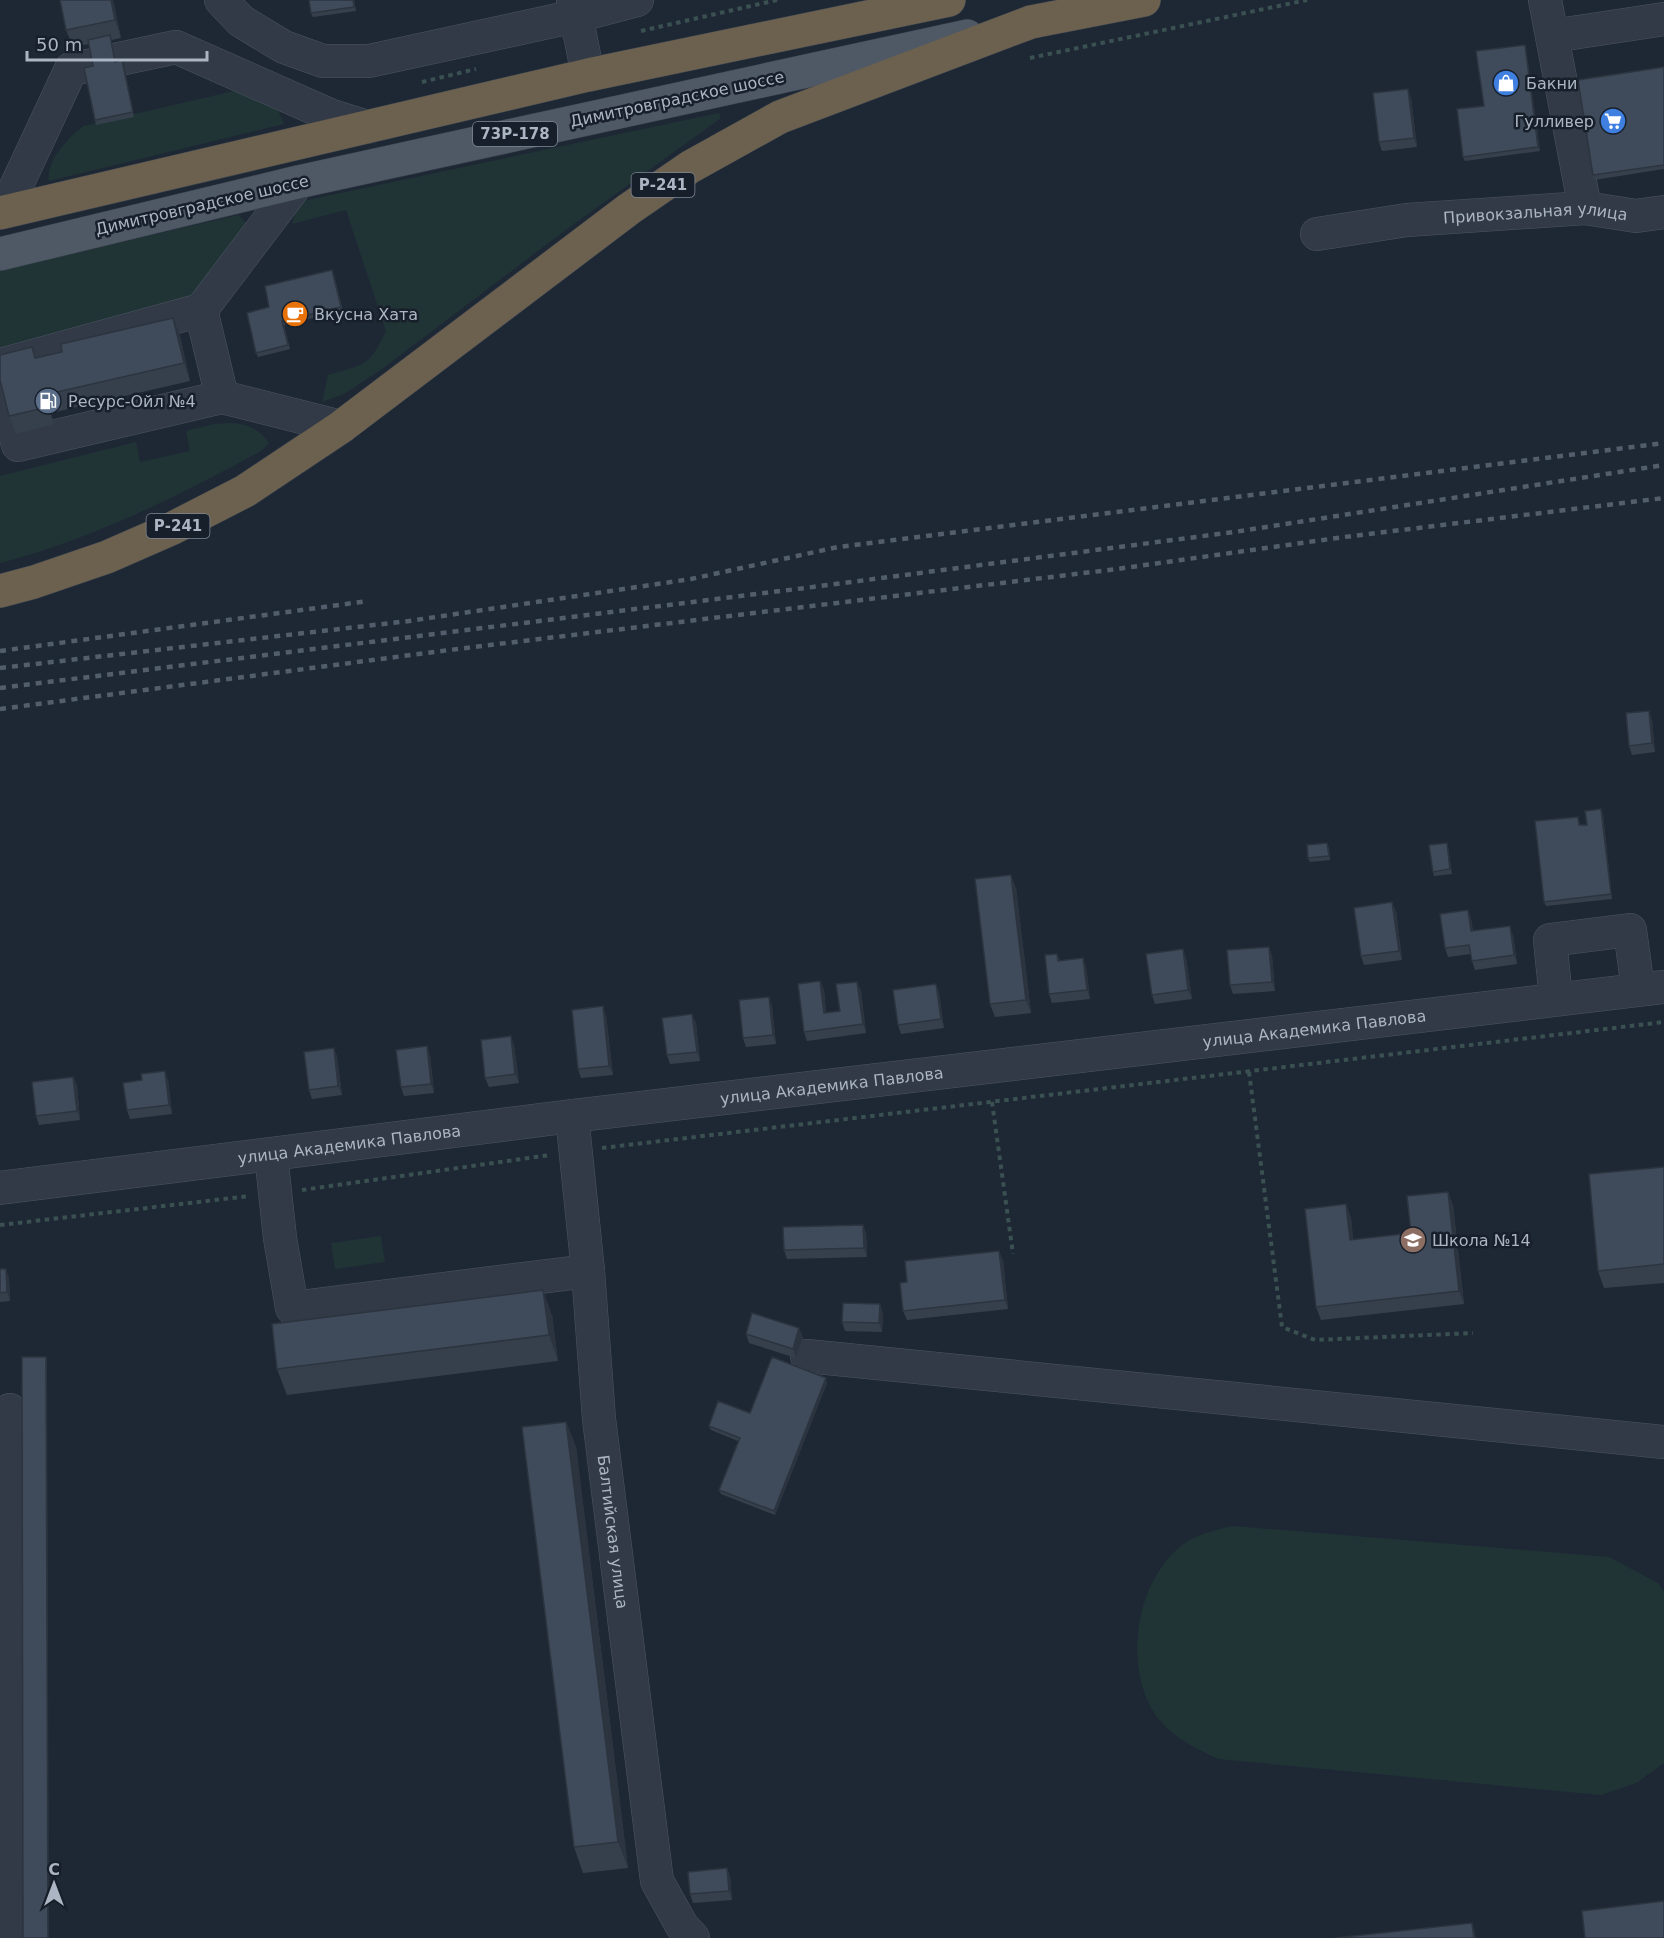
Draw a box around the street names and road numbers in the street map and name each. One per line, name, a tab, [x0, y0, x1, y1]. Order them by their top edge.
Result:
street label: Димитровградское шоссе	[568, 67, 786, 131]
road number: 73Р-178	[473, 122, 557, 146]
street label: Димитровградское шоссе	[93, 171, 311, 239]
road number: Р-241	[632, 173, 694, 197]
street label: Привокзальная улица	[1443, 198, 1629, 227]
road number: Р-241	[146, 514, 210, 538]
street label: улица Академика Павлова	[1202, 1006, 1427, 1051]
street label: улица Академика Павлова	[719, 1063, 944, 1108]
street label: улица Академика Павлова	[237, 1121, 462, 1168]
street label: Балтийская улица	[594, 1454, 632, 1610]

